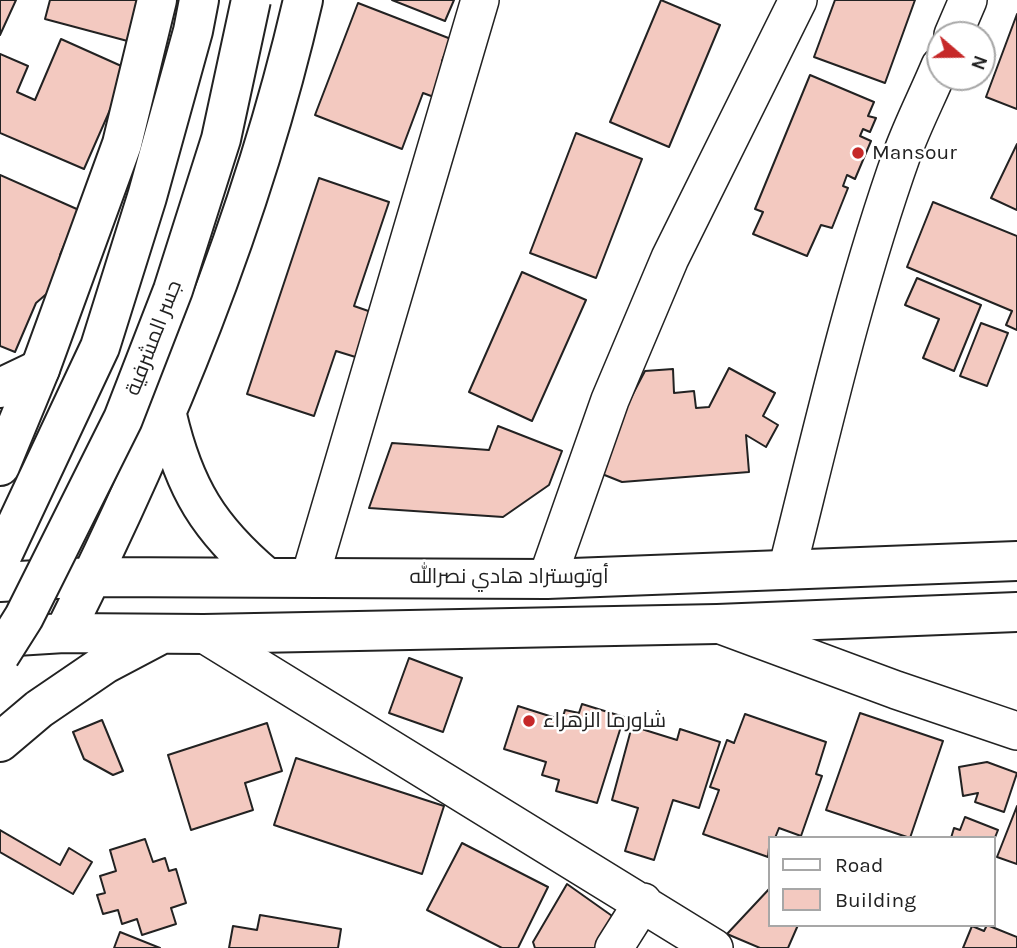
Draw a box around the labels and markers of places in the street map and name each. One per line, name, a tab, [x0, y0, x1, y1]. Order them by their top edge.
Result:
place label: Mansour	[872, 140, 957, 166]
marker: Mansour	[850, 145, 866, 161]
place label: شاورما الزهراء	[543, 708, 666, 734]
marker: شاورما الزهراء	[521, 713, 537, 729]

